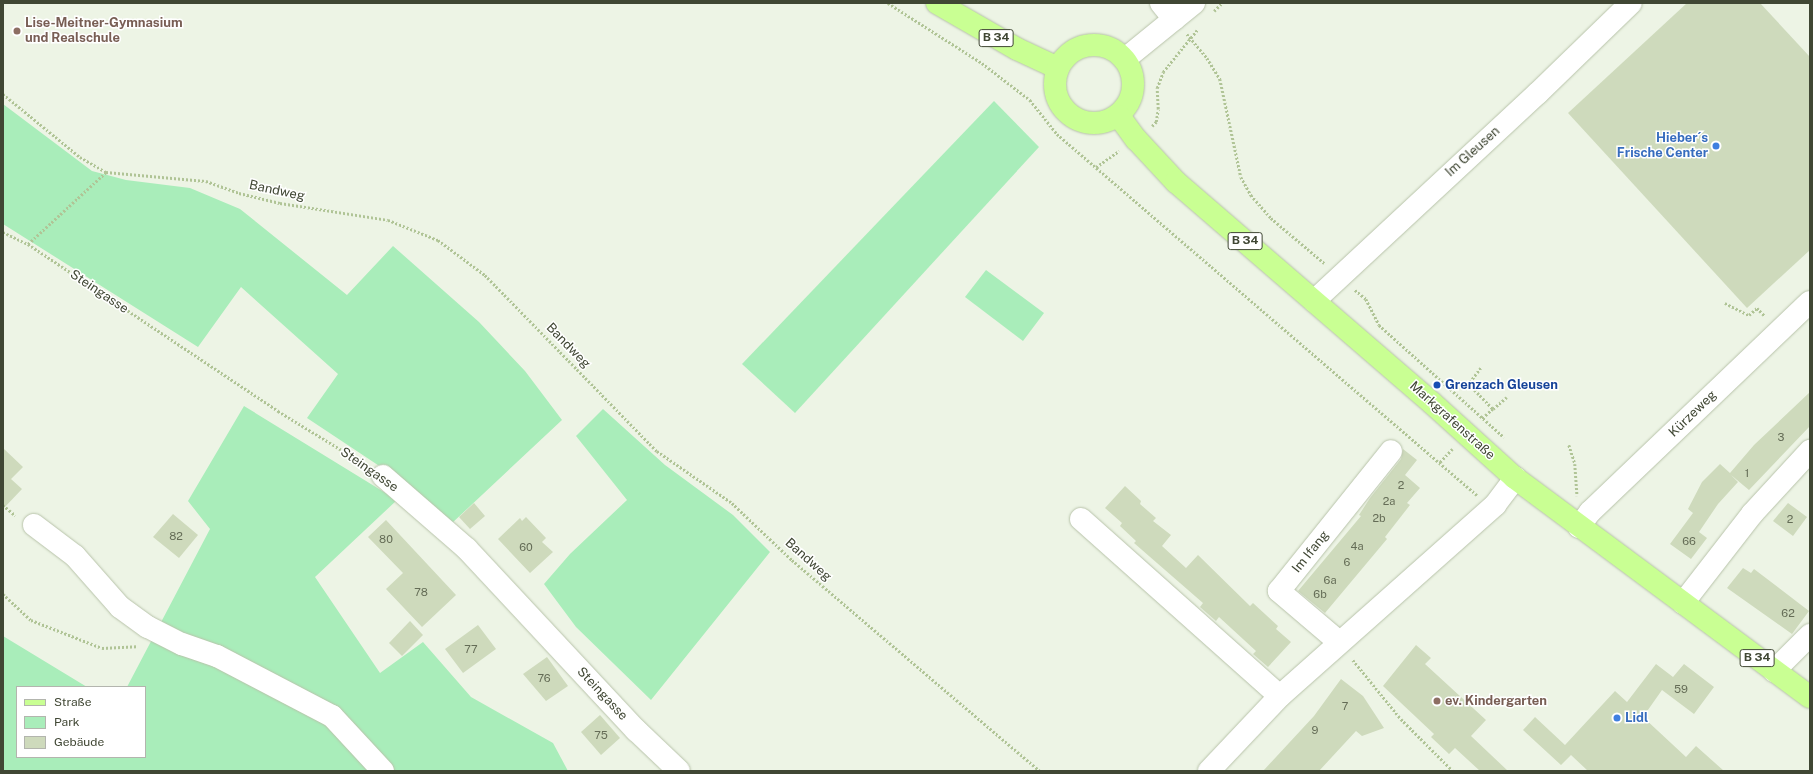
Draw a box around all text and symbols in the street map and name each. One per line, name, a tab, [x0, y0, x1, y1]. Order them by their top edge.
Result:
place label: Lise-Meitner-Gymnasium und Realschule	[25, 16, 183, 47]
marker: Lise-Meitner-Gymnasium und Realschule	[12, 26, 22, 36]
road number: B 34	[978, 28, 1014, 48]
street label: Im Gleusen	[1443, 124, 1503, 180]
place label: Hieber´s Frische Center	[1617, 131, 1708, 162]
marker: Hieber´s Frische Center	[1711, 141, 1721, 151]
street label: Bandweg	[248, 177, 306, 205]
road number: B 34	[1227, 231, 1263, 251]
street label: Steingasse	[67, 267, 131, 317]
street label: Bandweg	[543, 320, 593, 372]
place label: Grenzach Gleusen	[1445, 377, 1558, 393]
street label: Markgrafenstraße	[1406, 379, 1498, 463]
marker: Grenzach Gleusen	[1432, 380, 1442, 390]
street label: Kürzeweg	[1666, 387, 1720, 441]
house number: 3	[1778, 430, 1784, 444]
street label: Steingasse	[337, 444, 401, 496]
house number: 1	[1745, 466, 1749, 480]
house number: 2	[1398, 478, 1404, 492]
house number: 2a	[1383, 494, 1395, 508]
house number: 2b	[1372, 511, 1386, 525]
house number: 2	[1787, 512, 1793, 526]
street label: Im Ifang	[1289, 528, 1333, 576]
house number: 82	[169, 529, 183, 543]
house number: 80	[379, 532, 393, 546]
house number: 66	[1682, 534, 1696, 548]
street label: Bandweg	[782, 535, 834, 585]
house number: 4a	[1351, 539, 1363, 553]
house number: 60	[519, 540, 533, 554]
house number: 6	[1344, 555, 1350, 569]
house number: 6a	[1324, 573, 1336, 587]
house number: 78	[414, 585, 428, 599]
house number: 6b	[1313, 587, 1327, 601]
house number: 62	[1781, 606, 1795, 620]
house number: 77	[464, 642, 478, 656]
road number: B 34	[1739, 648, 1775, 668]
street label: Steingasse	[573, 664, 631, 724]
house number: 76	[537, 671, 551, 685]
house number: 59	[1674, 682, 1688, 696]
legend	[16, 686, 146, 758]
place label: ev. Kindergarten	[1445, 693, 1547, 709]
text: Straße	[54, 695, 91, 709]
marker: ev. Kindergarten	[1432, 696, 1442, 706]
house number: 7	[1342, 699, 1348, 713]
place label: Lidl	[1625, 710, 1648, 726]
marker: Lidl	[1612, 713, 1622, 723]
text: Park	[54, 715, 80, 729]
house number: 9	[1312, 723, 1318, 737]
house number: 75	[594, 728, 608, 742]
text: Gebäude	[54, 735, 104, 749]

